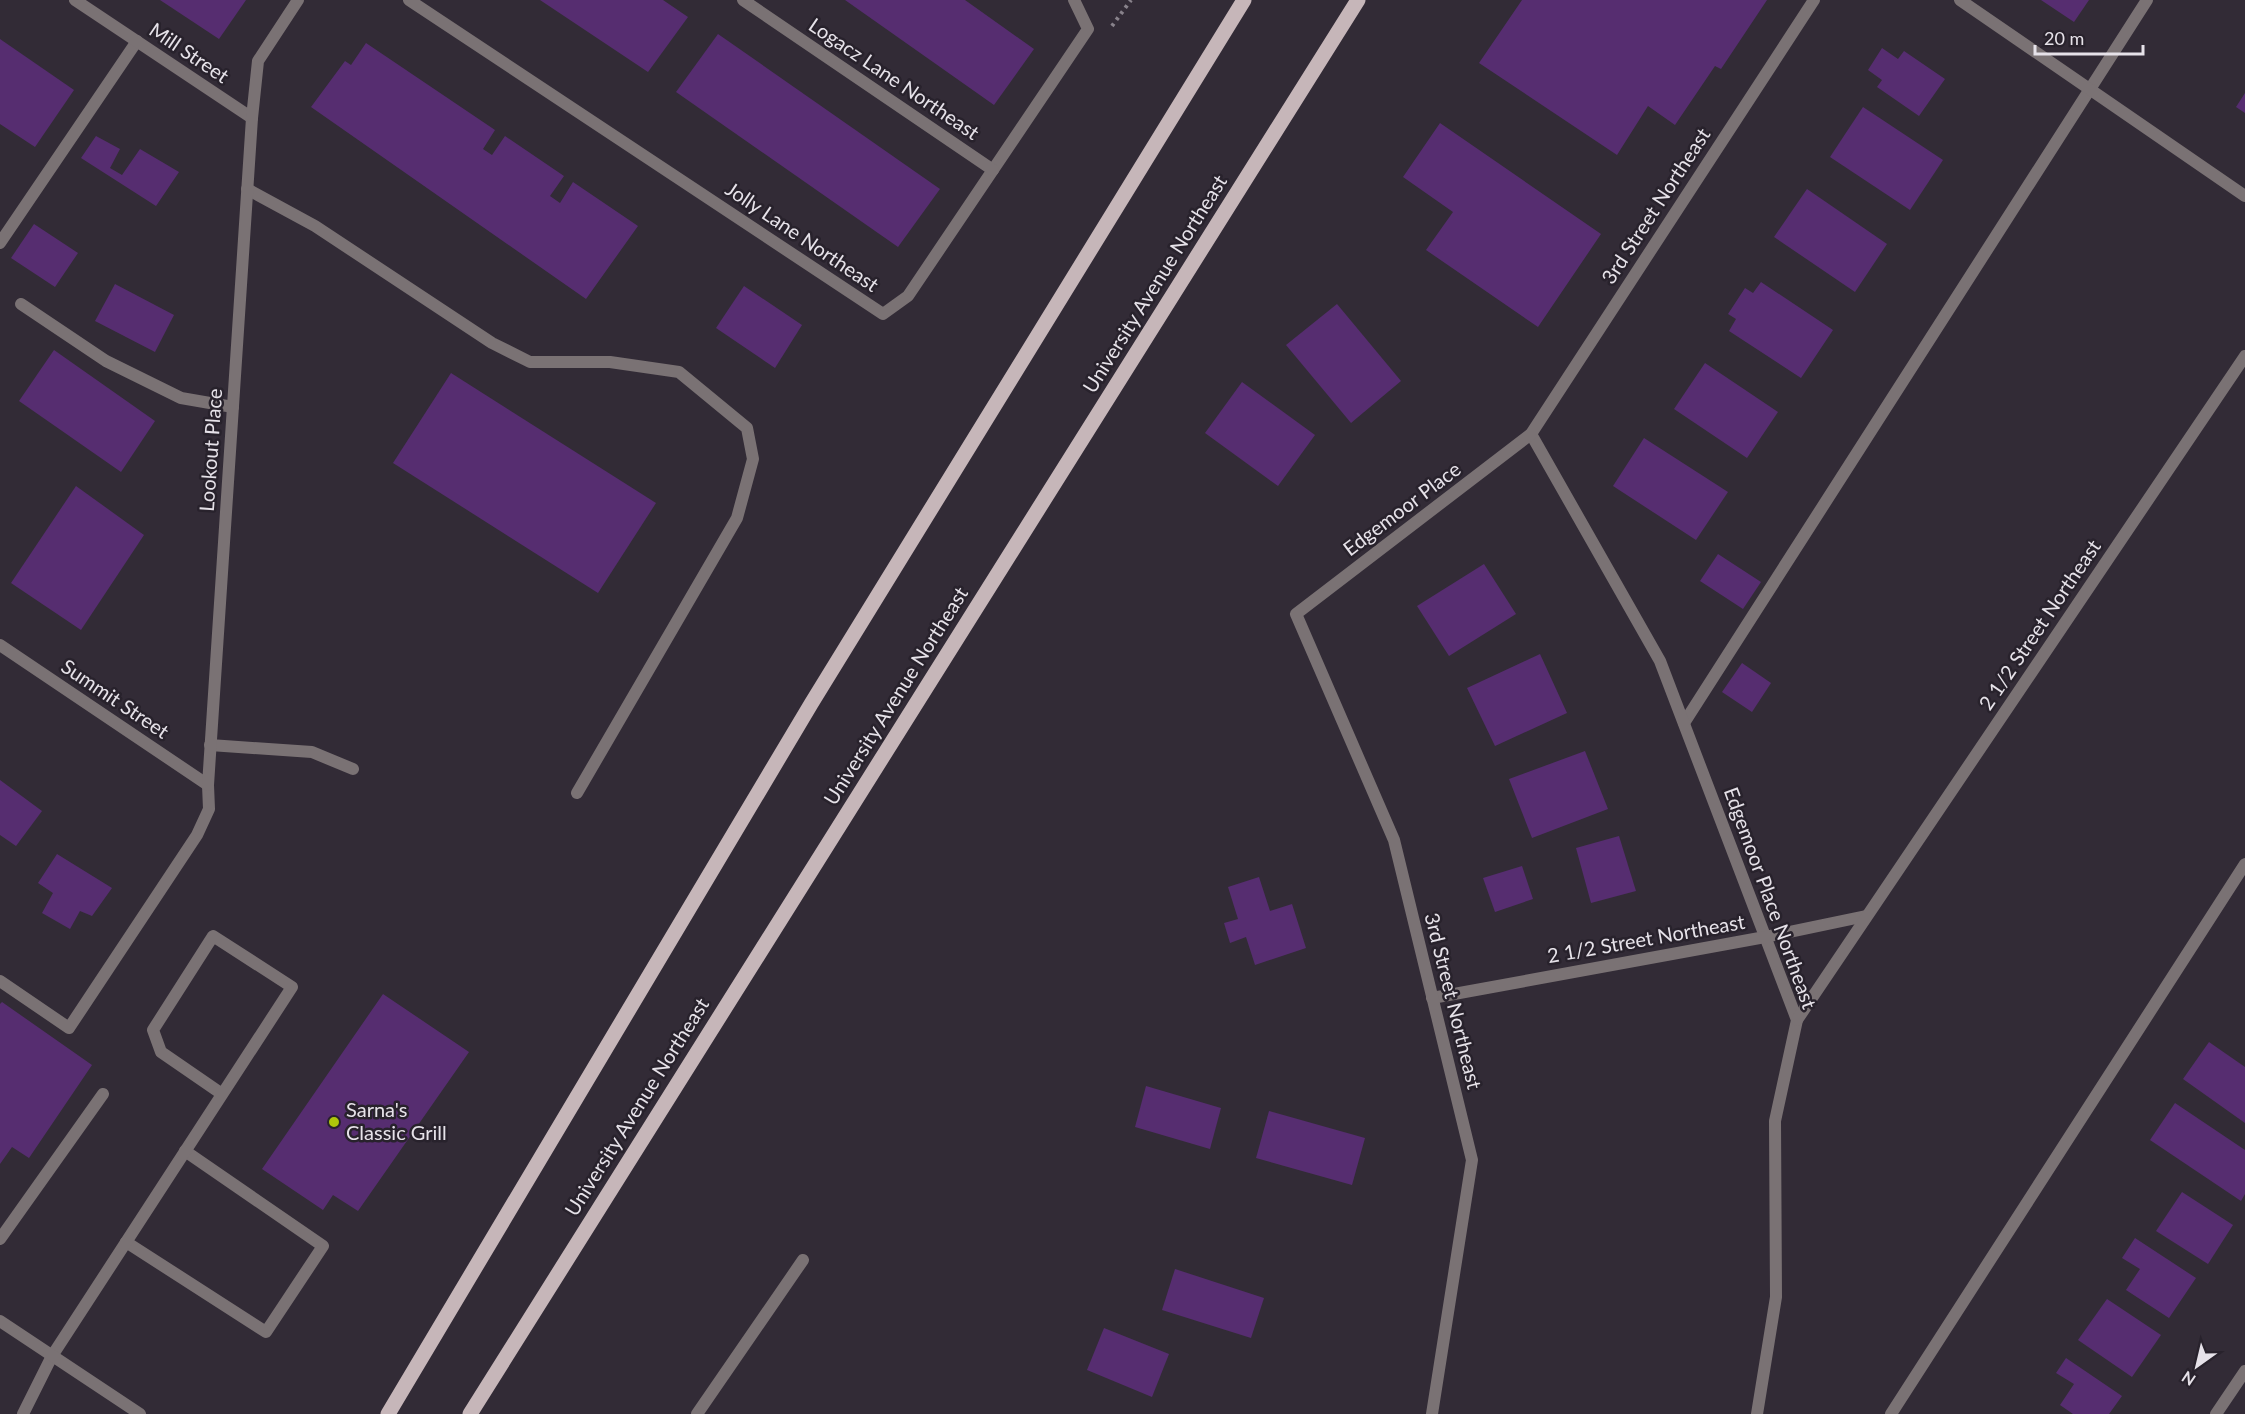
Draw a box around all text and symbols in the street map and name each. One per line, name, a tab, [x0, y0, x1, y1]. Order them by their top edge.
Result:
street label: Logacz Lane Northeast	[805, 12, 984, 144]
street label: Mill Street	[145, 17, 234, 87]
scale bar	[2035, 18, 2143, 56]
text: 20 m	[2044, 27, 2084, 49]
street label: 3rd Street Northeast	[1596, 123, 1714, 288]
street label: University Avenue Northeast	[1077, 170, 1231, 397]
street label: Jolly Lane Northeast	[722, 176, 884, 296]
street label: Lookout Place	[194, 388, 226, 512]
street label: Edgemoor Place	[1338, 456, 1465, 560]
street label: 2 1/2 Street Northeast	[1973, 535, 2105, 714]
street label: University Avenue Northeast	[818, 582, 972, 809]
street label: Summit Street	[57, 653, 174, 743]
street label: Edgemoor Place Northeast	[1720, 784, 1822, 1012]
street label: 2 1/2 Street Northeast	[1545, 909, 1746, 967]
street label: 3rd Street Northeast	[1420, 910, 1487, 1091]
street label: University Avenue Northeast	[559, 993, 713, 1220]
place label: Sarna's Classic Grill	[346, 1097, 447, 1144]
marker: Sarna's Classic Grill	[327, 1115, 341, 1129]
north arrow	[2167, 1336, 2227, 1396]
text: N	[2178, 1368, 2199, 1390]

